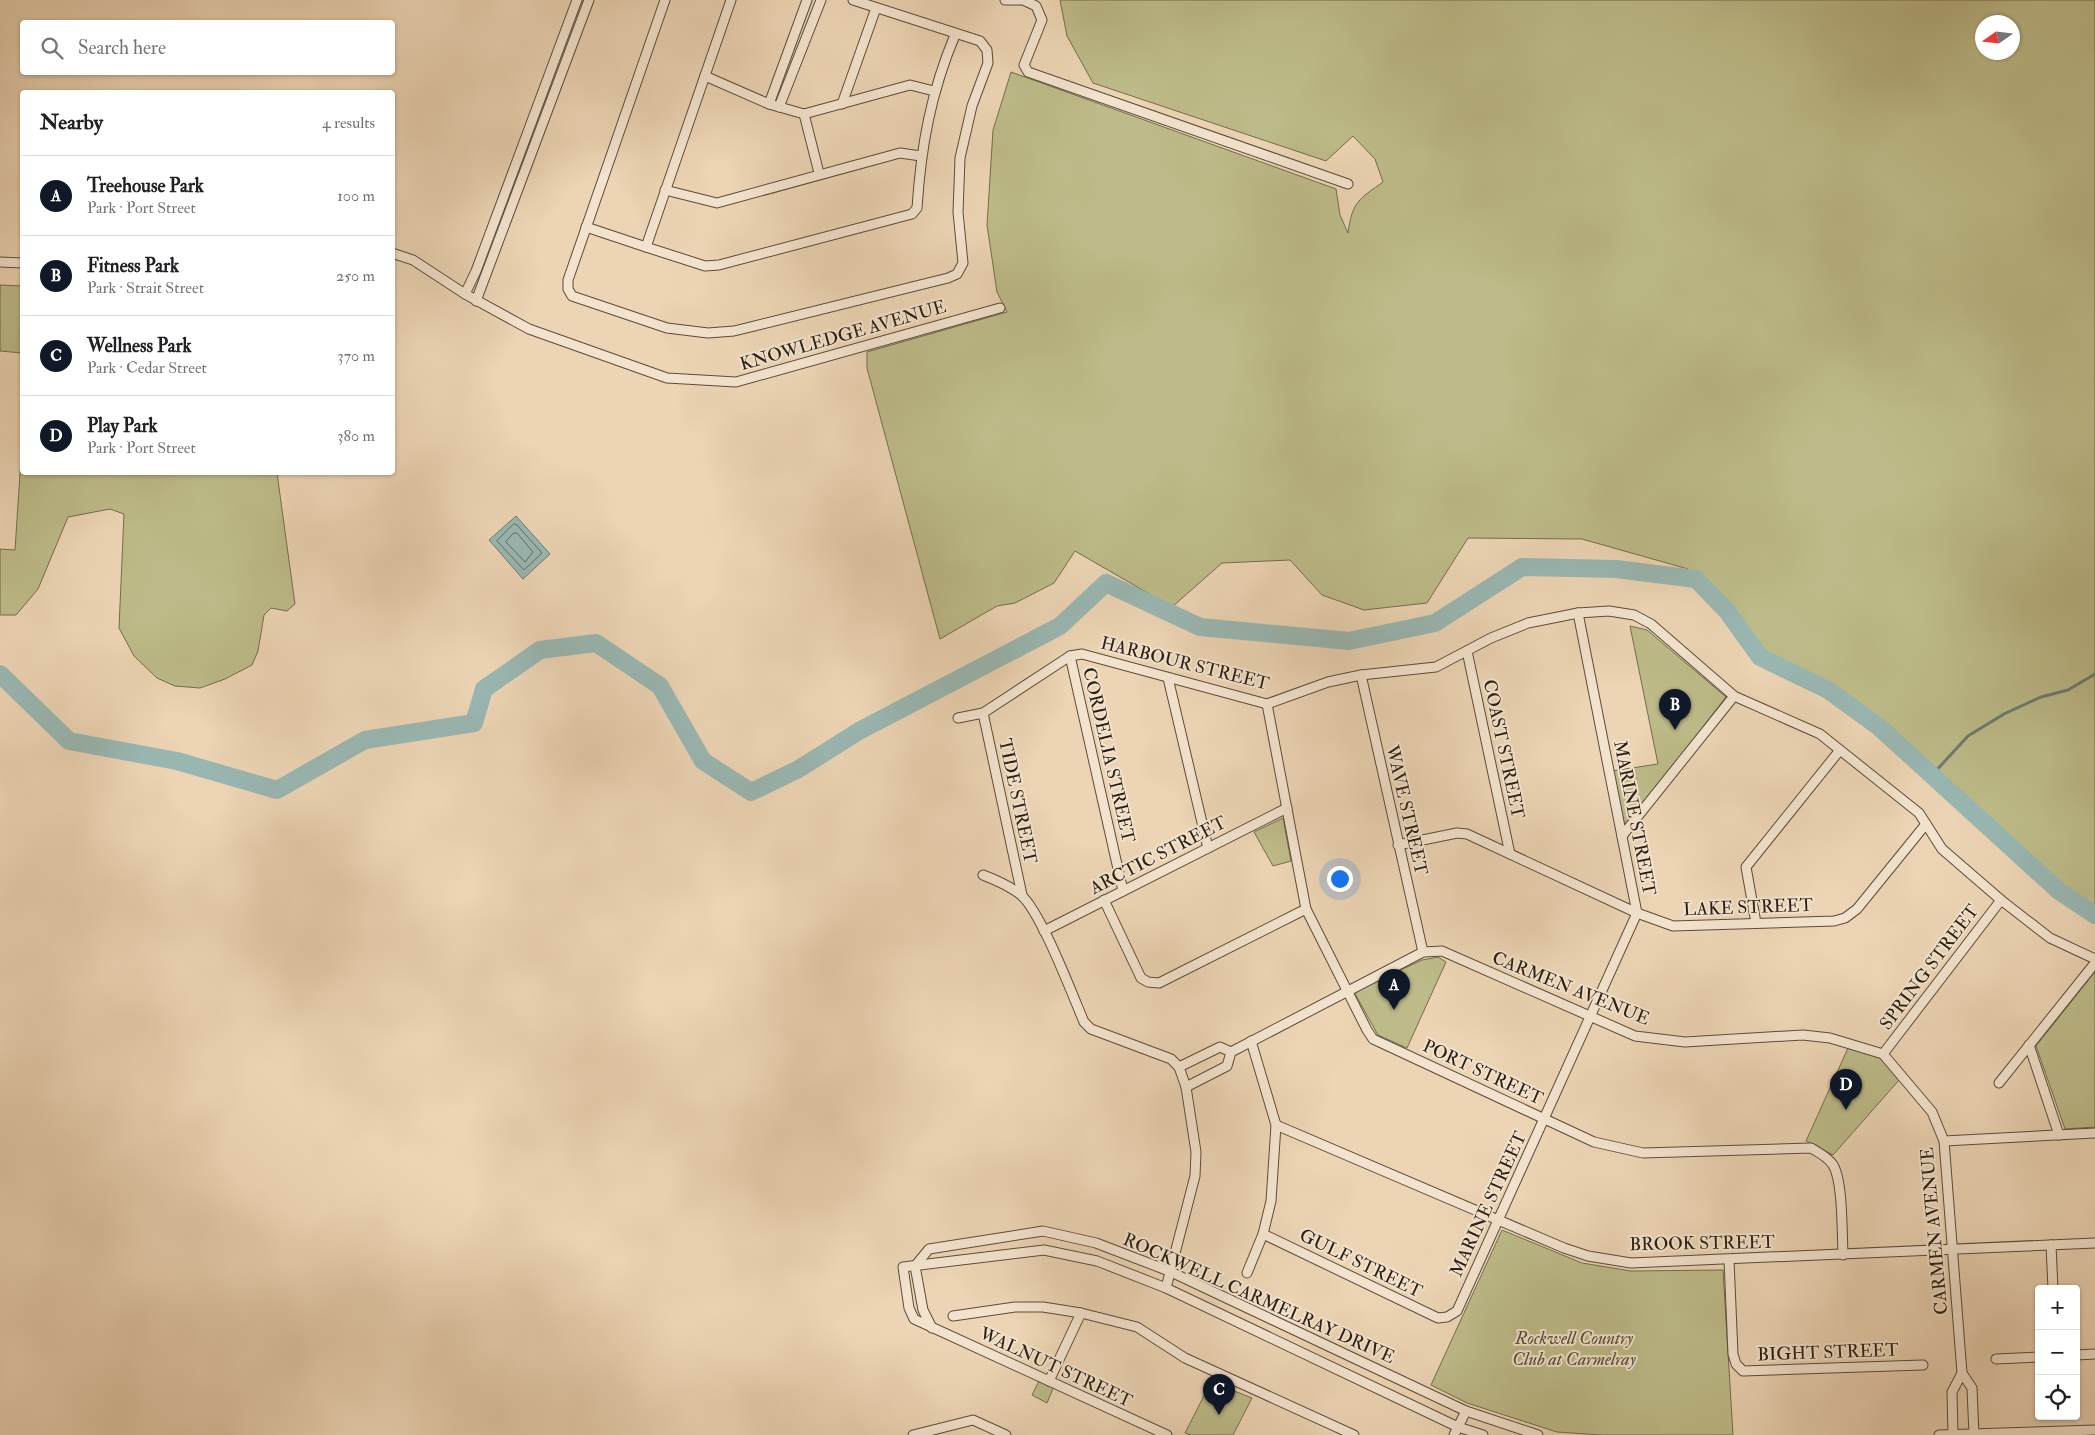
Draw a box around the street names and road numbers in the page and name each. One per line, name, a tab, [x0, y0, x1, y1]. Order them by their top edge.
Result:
street label: KNOWLEDGE AVENUE	[737, 295, 949, 376]
street label: HARBOUR STREET	[1098, 631, 1272, 696]
street label: CORDELIA STREET	[1077, 665, 1140, 846]
street label: COAST STREET	[1478, 677, 1530, 821]
street label: TIDE STREET	[993, 736, 1042, 866]
street label: MARINE STREET	[1608, 739, 1661, 898]
street label: WAVE STREET	[1380, 742, 1433, 878]
street label: ARCTIC STREET	[1085, 811, 1231, 900]
street label: LAKE STREET	[1683, 894, 1814, 921]
street label: SPRING STREET	[1875, 900, 1984, 1035]
street label: CARMEN AVENUE	[1489, 946, 1653, 1031]
street label: PORT STREET	[1419, 1035, 1547, 1111]
street label: MARINE STREET	[1445, 1127, 1532, 1280]
street label: CARMEN AVENUE	[1916, 1146, 1953, 1316]
street label: GULF STREET	[1296, 1224, 1427, 1303]
street label: ROCKWELL CARMELRAY DRIVE	[1119, 1228, 1398, 1369]
street label: BROOK STREET	[1629, 1231, 1775, 1256]
street label: WALNUT STREET	[975, 1322, 1136, 1413]
street label: BIGHT STREET	[1757, 1339, 1900, 1366]

